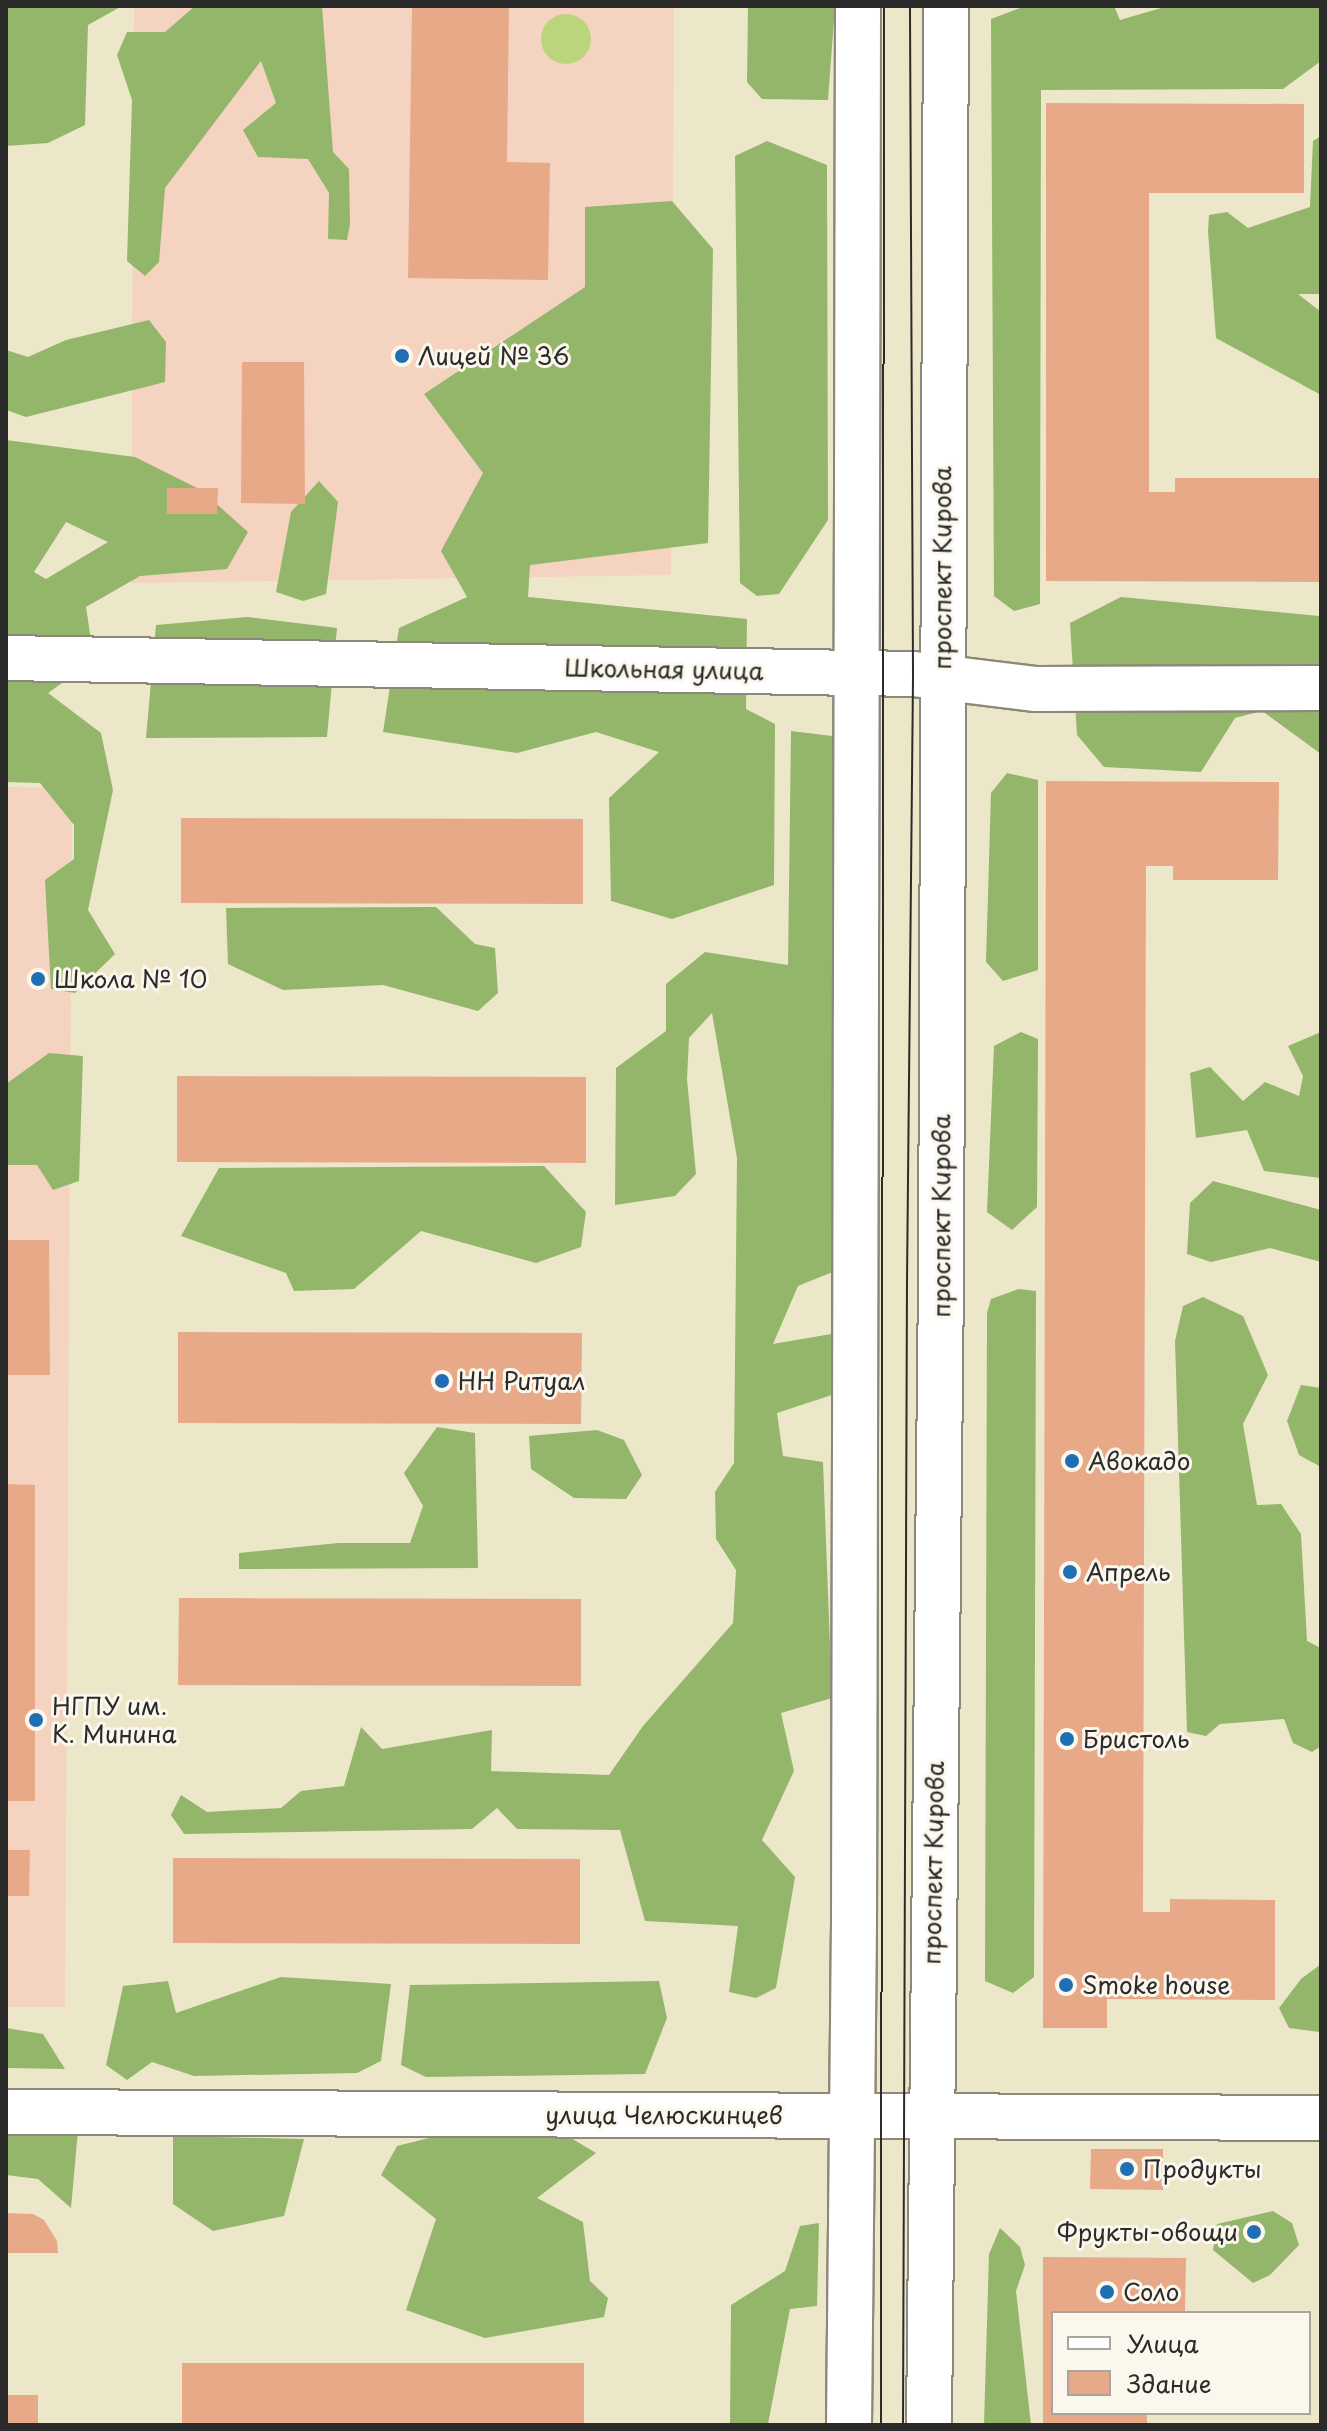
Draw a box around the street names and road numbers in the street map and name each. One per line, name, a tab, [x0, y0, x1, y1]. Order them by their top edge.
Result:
street label: проспект Кирова	[928, 466, 956, 670]
street label: Школьная улица	[563, 653, 765, 685]
street label: проспект Кирова	[927, 1114, 955, 1318]
street label: проспект Кирова	[917, 1760, 949, 1966]
street label: улица Челюскинцев	[545, 2101, 783, 2129]

